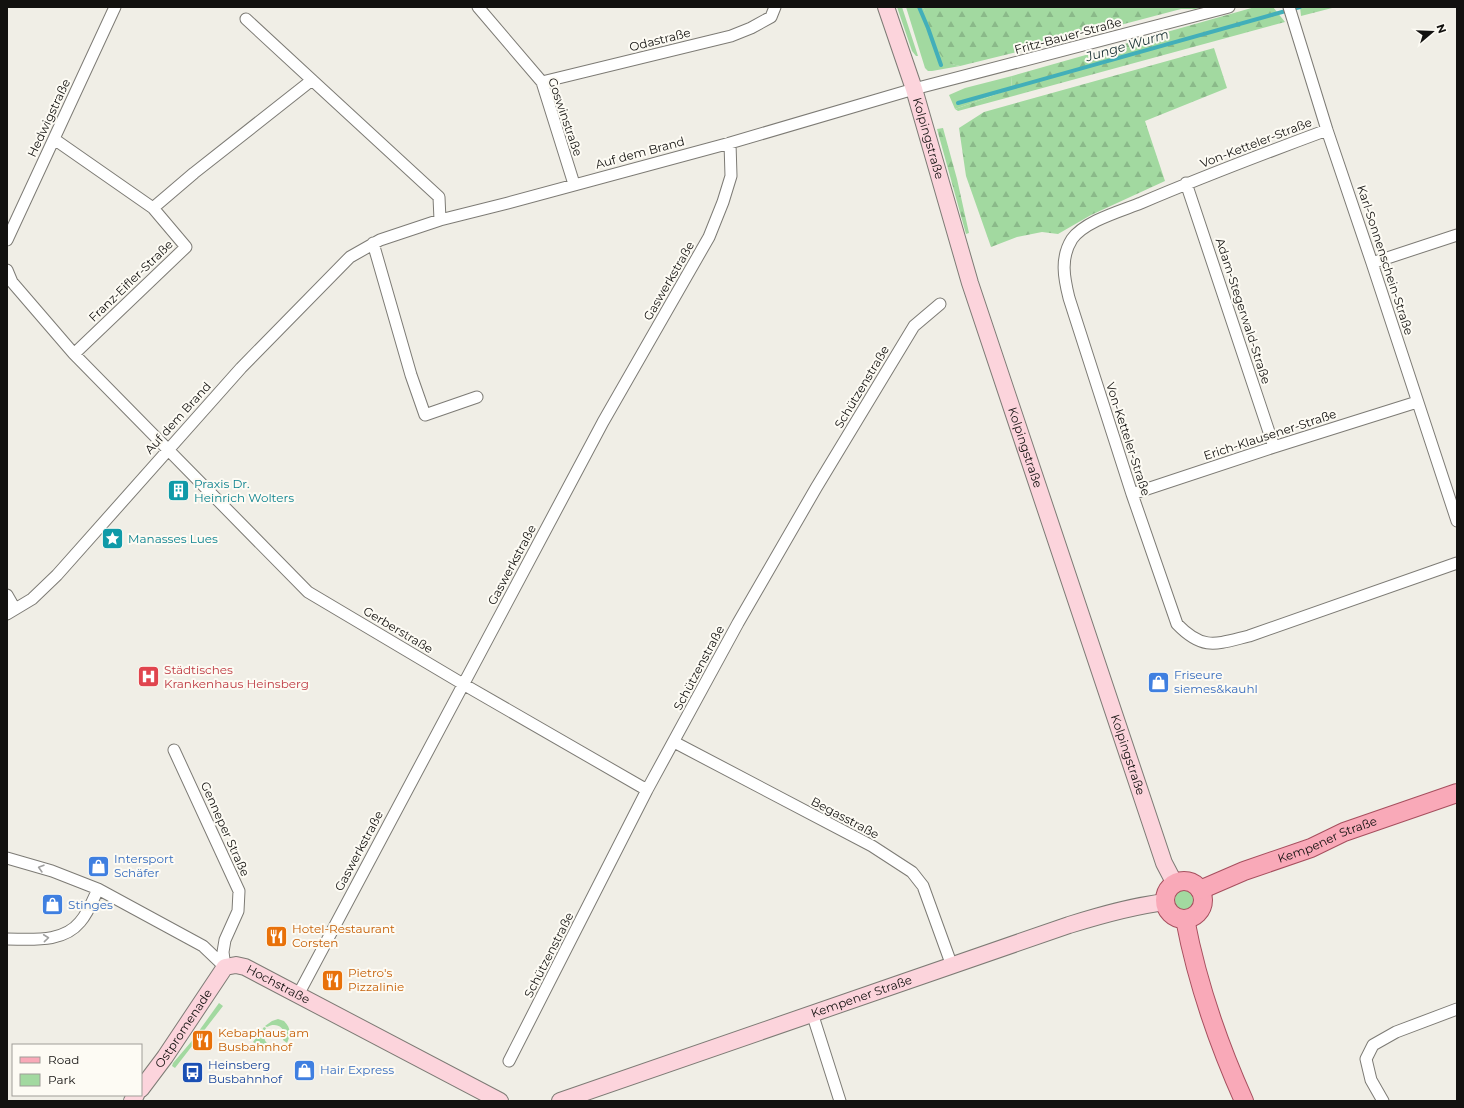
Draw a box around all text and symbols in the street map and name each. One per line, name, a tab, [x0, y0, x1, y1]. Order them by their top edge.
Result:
north arrow	[1412, 12, 1452, 52]
street label: Fritz-Bauer-Straße	[1013, 14, 1123, 57]
text: N	[1433, 22, 1450, 35]
street label: Odastraße	[628, 25, 692, 54]
water label: Junge Wurm	[1083, 26, 1170, 65]
street label: Hedwigstraße	[24, 76, 73, 159]
street label: Goswinstraße	[545, 76, 586, 158]
street label: Kolpingstraße	[910, 96, 948, 181]
street label: Von-Ketteler-Straße	[1198, 114, 1314, 171]
street label: Auf dem Brand	[594, 133, 686, 172]
street label: Karl-Sonnenschein-Straße	[1354, 183, 1417, 337]
street label: Adam-Stegerwald-Straße	[1213, 236, 1274, 386]
street label: Franz-Eifler-Straße	[85, 237, 176, 325]
street label: Gaswerkstraße	[640, 239, 697, 323]
street label: Schützenstraße	[831, 343, 892, 431]
street label: Auf dem Brand	[141, 379, 214, 457]
street label: Von-Ketteler-Straße	[1103, 380, 1154, 498]
street label: Kolpingstraße	[1005, 405, 1046, 490]
street label: Erich-Klausener-Straße	[1202, 406, 1338, 463]
place label: Praxis Dr. Heinrich Wolters	[194, 476, 294, 505]
building icon: Praxis Dr. Heinrich Wolters	[165, 478, 191, 504]
street label: Gaswerkstraße	[484, 522, 539, 607]
place icon: Manasses Lues	[100, 526, 126, 552]
place label: Manasses Lues	[128, 531, 218, 546]
street label: Gerberstraße	[361, 603, 436, 656]
street label: Schützenstraße	[670, 623, 727, 713]
place label: Städtisches Krankenhaus Heinsberg	[164, 662, 309, 691]
hospital icon: Städtisches Krankenhaus Heinsberg	[136, 664, 162, 690]
place label: Friseure siemes&kauhl	[1174, 667, 1258, 696]
shop icon: Friseure siemes&kauhl	[1145, 669, 1171, 695]
street label: Kolpingstraße	[1108, 712, 1149, 797]
street label: Genneper Straße	[198, 779, 253, 879]
street label: Begasstraße	[809, 793, 882, 842]
street label: Gaswerkstraße	[331, 808, 386, 893]
street label: Kempener Straße	[1276, 813, 1379, 866]
place label: Intersport Schäfer	[114, 851, 174, 880]
shop icon: Intersport Schäfer	[85, 853, 111, 879]
one-way arrow	[37, 864, 44, 873]
shop icon: Stinges	[40, 892, 66, 918]
place label: Stinges	[68, 897, 113, 912]
street label: Schützenstraße	[521, 910, 577, 1000]
place label: Hotel-Restaurant Corsten	[292, 921, 395, 950]
restaurant icon: Hotel-Restaurant Corsten	[263, 923, 289, 949]
one-way arrow	[43, 933, 49, 942]
street label: Hochstraße	[244, 961, 313, 1007]
place label: Pietro's Pizzalinie	[348, 965, 404, 994]
restaurant icon: Pietro's Pizzalinie	[320, 967, 346, 993]
street label: Kempener Straße	[809, 972, 914, 1021]
street label: Ostpromenade	[151, 986, 215, 1071]
place label: Kebaphaus am Busbahnhof	[218, 1025, 309, 1054]
restaurant icon: Kebaphaus am Busbahnhof	[190, 1027, 216, 1053]
legend	[12, 1044, 142, 1096]
text: Road	[48, 1052, 79, 1067]
place label: Heinsberg Busbahnhof	[208, 1057, 283, 1086]
shop icon: Hair Express	[291, 1057, 317, 1083]
bus stop icon: Heinsberg Busbahnhof	[180, 1059, 206, 1085]
place label: Hair Express	[320, 1062, 394, 1077]
text: Park	[48, 1072, 76, 1087]

